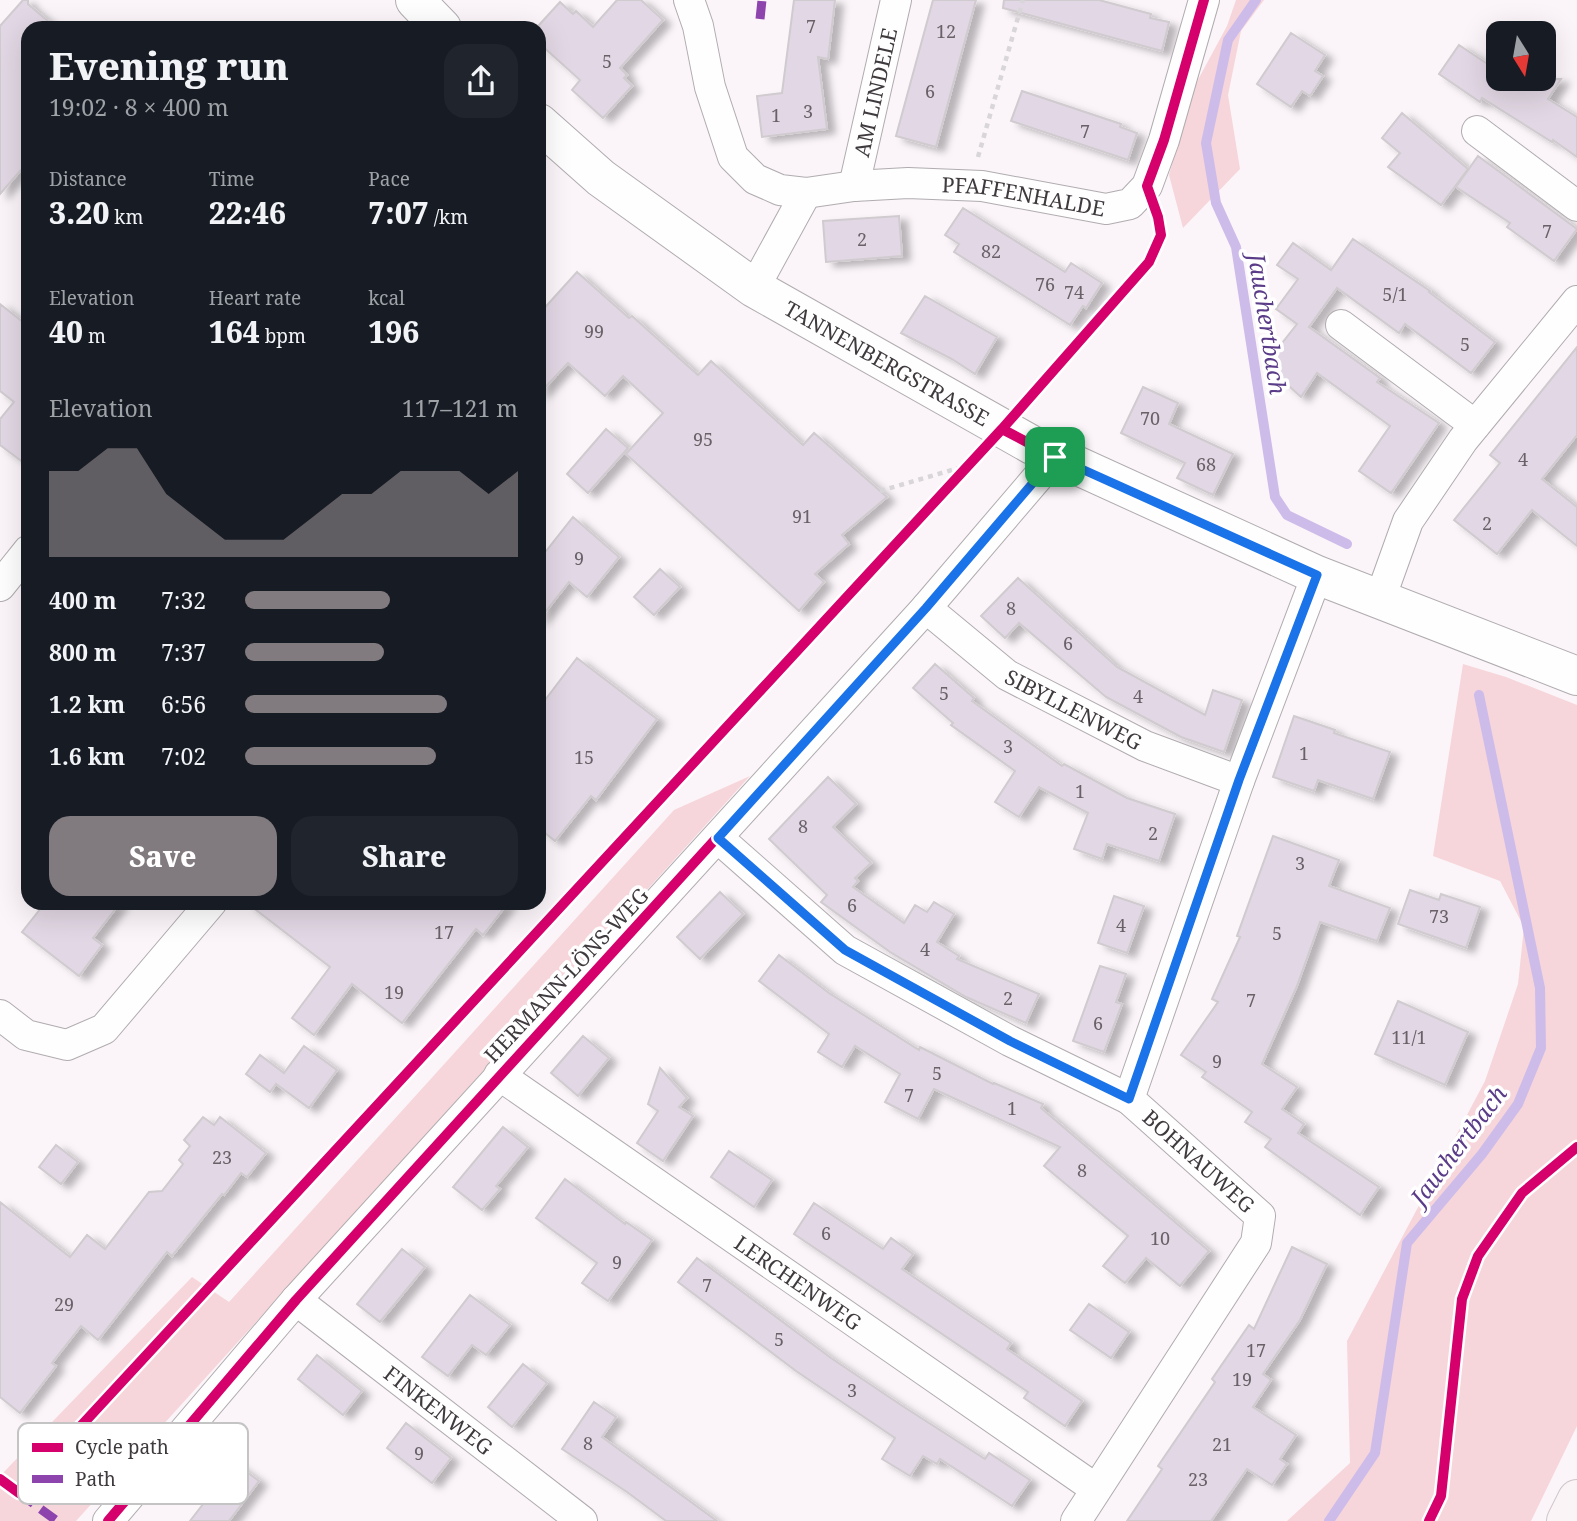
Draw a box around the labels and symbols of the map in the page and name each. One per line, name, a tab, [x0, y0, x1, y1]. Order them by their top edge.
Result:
house number: 7	[806, 14, 816, 38]
house number: 12	[936, 19, 956, 43]
north arrow	[1486, 21, 1556, 91]
street label: AM LINDELE	[847, 25, 903, 160]
house number: 5	[602, 49, 612, 73]
house number: 6	[925, 79, 935, 103]
house number: 3	[803, 99, 813, 123]
house number: 1	[771, 103, 781, 127]
house number: 7	[1080, 119, 1090, 143]
street label: PFAFFENHALDE	[941, 170, 1107, 223]
house number: 7	[1542, 219, 1552, 243]
house number: 2	[857, 227, 867, 251]
house number: 82	[981, 239, 1001, 263]
water label: Jauchertbach	[1240, 247, 1295, 397]
house number: 76	[1035, 272, 1055, 296]
house number: 74	[1064, 280, 1084, 304]
house number: 5/1	[1382, 282, 1408, 306]
street label: TANNENBERGSTRASSE	[779, 294, 995, 432]
house number: 99	[584, 319, 604, 343]
house number: 5	[1460, 332, 1470, 356]
house number: 70	[1140, 406, 1160, 430]
house number: 95	[693, 427, 713, 451]
pin	[1025, 427, 1085, 487]
house number: 4	[1518, 447, 1528, 471]
house number: 68	[1196, 452, 1216, 476]
house number: 91	[792, 504, 812, 528]
house number: 2	[1482, 511, 1492, 535]
house number: 9	[574, 546, 584, 570]
house number: 8	[1006, 596, 1016, 620]
house number: 6	[1063, 631, 1073, 655]
street label: SIBYLLENWEG	[1000, 662, 1147, 756]
house number: 5	[939, 681, 949, 705]
house number: 4	[1133, 684, 1143, 708]
house number: 3	[1003, 734, 1013, 758]
house number: 1	[1299, 741, 1309, 765]
house number: 15	[574, 745, 594, 769]
house number: 1	[1075, 779, 1085, 803]
house number: 8	[798, 814, 808, 838]
house number: 2	[1148, 821, 1158, 845]
house number: 3	[1295, 851, 1305, 875]
street label: HERMANN-LÖNS-WEG	[478, 882, 654, 1068]
house number: 6	[847, 893, 857, 917]
house number: 73	[1429, 904, 1449, 928]
house number: 4	[1116, 913, 1126, 937]
house number: 17	[434, 920, 454, 944]
house number: 5	[1272, 921, 1282, 945]
house number: 4	[920, 937, 930, 961]
house number: 19	[384, 980, 404, 1004]
house number: 2	[1003, 986, 1013, 1010]
house number: 7	[1246, 988, 1256, 1012]
house number: 6	[1093, 1011, 1103, 1035]
house number: 11/1	[1391, 1025, 1427, 1049]
house number: 9	[1212, 1049, 1222, 1073]
house number: 5	[932, 1061, 942, 1085]
water label: Jauchertbach	[1400, 1078, 1514, 1215]
house number: 7	[904, 1083, 914, 1107]
house number: 1	[1007, 1096, 1017, 1120]
street label: BOHNAUWEG	[1137, 1103, 1261, 1219]
house number: 23	[212, 1145, 232, 1169]
house number: 8	[1077, 1158, 1087, 1182]
house number: 6	[821, 1221, 831, 1245]
house number: 10	[1150, 1226, 1170, 1250]
street label: LERCHENWEG	[729, 1229, 867, 1336]
house number: 9	[612, 1250, 622, 1274]
house number: 7	[702, 1273, 712, 1297]
house number: 29	[54, 1292, 74, 1316]
house number: 5	[774, 1327, 784, 1351]
house number: 17	[1246, 1338, 1266, 1362]
street label: FINKENWEG	[378, 1359, 498, 1461]
house number: 19	[1232, 1367, 1252, 1391]
house number: 3	[847, 1378, 857, 1402]
legend	[18, 1423, 248, 1504]
house number: 8	[583, 1431, 593, 1455]
house number: 21	[1212, 1432, 1232, 1456]
text: Cycle path	[75, 1434, 169, 1460]
house number: 9	[414, 1441, 424, 1465]
text: Path	[75, 1466, 116, 1492]
house number: 23	[1188, 1467, 1208, 1491]

